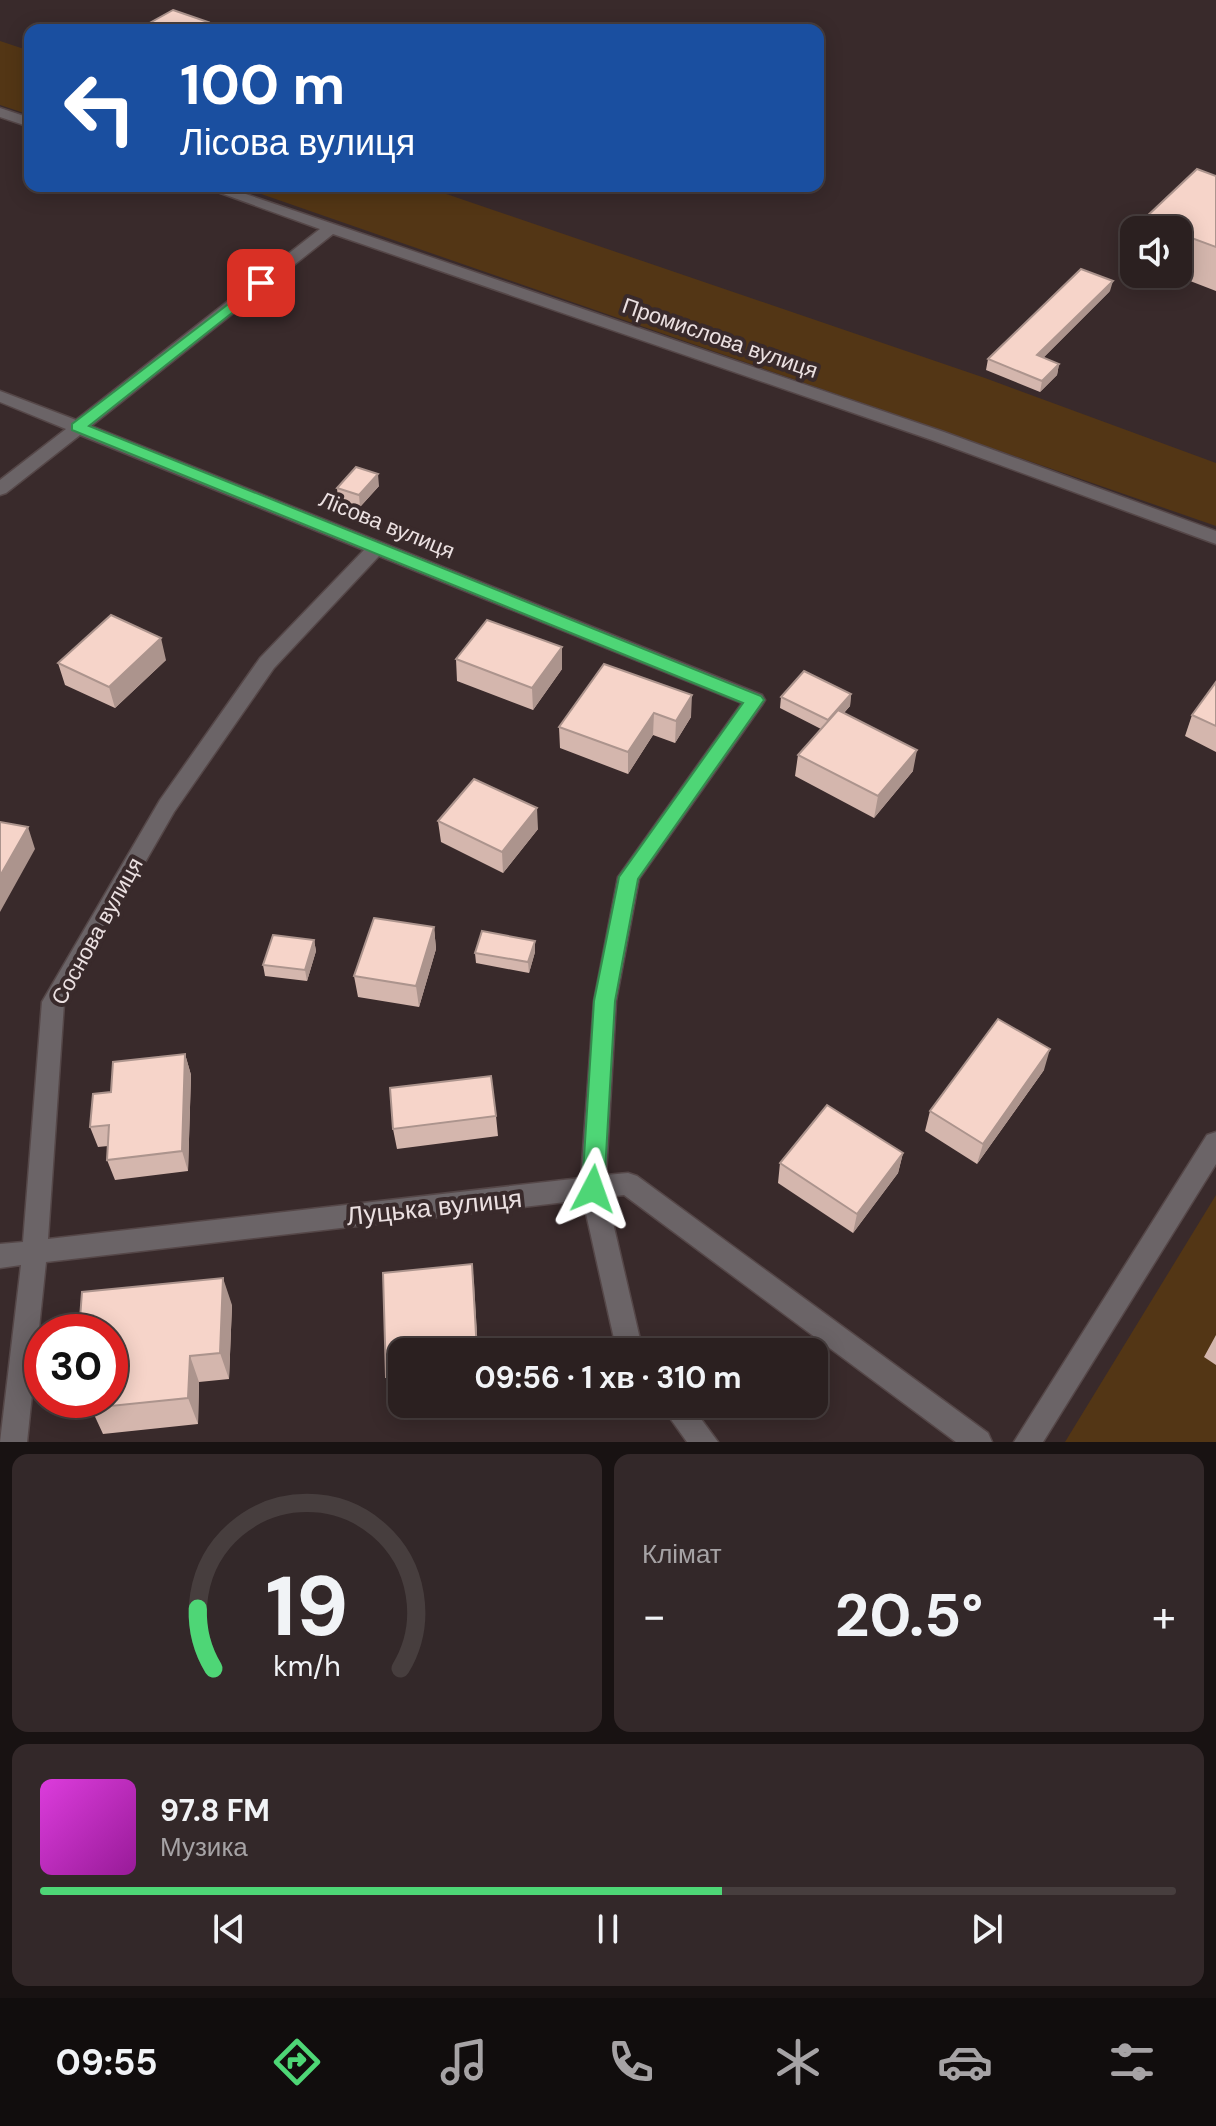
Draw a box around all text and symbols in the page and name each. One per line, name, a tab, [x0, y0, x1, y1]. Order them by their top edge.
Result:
text: 100 m	[180, 48, 345, 121]
icon: left	[48, 56, 152, 160]
text: Лісова вулиця	[180, 119, 415, 166]
map controls	[1120, 216, 1192, 288]
button: sound	[1120, 216, 1192, 288]
pin	[227, 249, 295, 317]
icon: arrive	[239, 261, 283, 305]
street label: Промислова вулиця	[618, 291, 822, 385]
street label: Лісова вулиця	[315, 485, 459, 565]
street label: Соснова вулиця	[44, 852, 150, 1010]
position arrow	[551, 1147, 635, 1231]
street label: Луцька вулиця	[344, 1181, 524, 1233]
speed limit sign: 30	[24, 1314, 128, 1418]
text: 09:56 · 1 хв · 310 m	[474, 1358, 742, 1397]
text: Клімат	[642, 1537, 722, 1571]
text: 19	[265, 1552, 349, 1661]
text: 20.5°	[835, 1576, 983, 1655]
text: −	[642, 1587, 666, 1645]
text: +	[1152, 1587, 1176, 1645]
text: km/h	[273, 1648, 341, 1685]
text: 97.8 FM	[160, 1791, 270, 1830]
text: Музика	[160, 1830, 248, 1864]
icon: previous	[207, 1907, 251, 1951]
icon: pause	[586, 1907, 630, 1951]
icon: next	[965, 1907, 1009, 1951]
icon: directions	[269, 2034, 325, 2090]
icon: music	[436, 2034, 492, 2090]
icon: phone	[603, 2034, 659, 2090]
icon: climate	[770, 2034, 826, 2090]
icon: car	[937, 2034, 993, 2090]
icon: filters	[1104, 2034, 1160, 2090]
text: 09:55	[56, 2039, 158, 2086]

